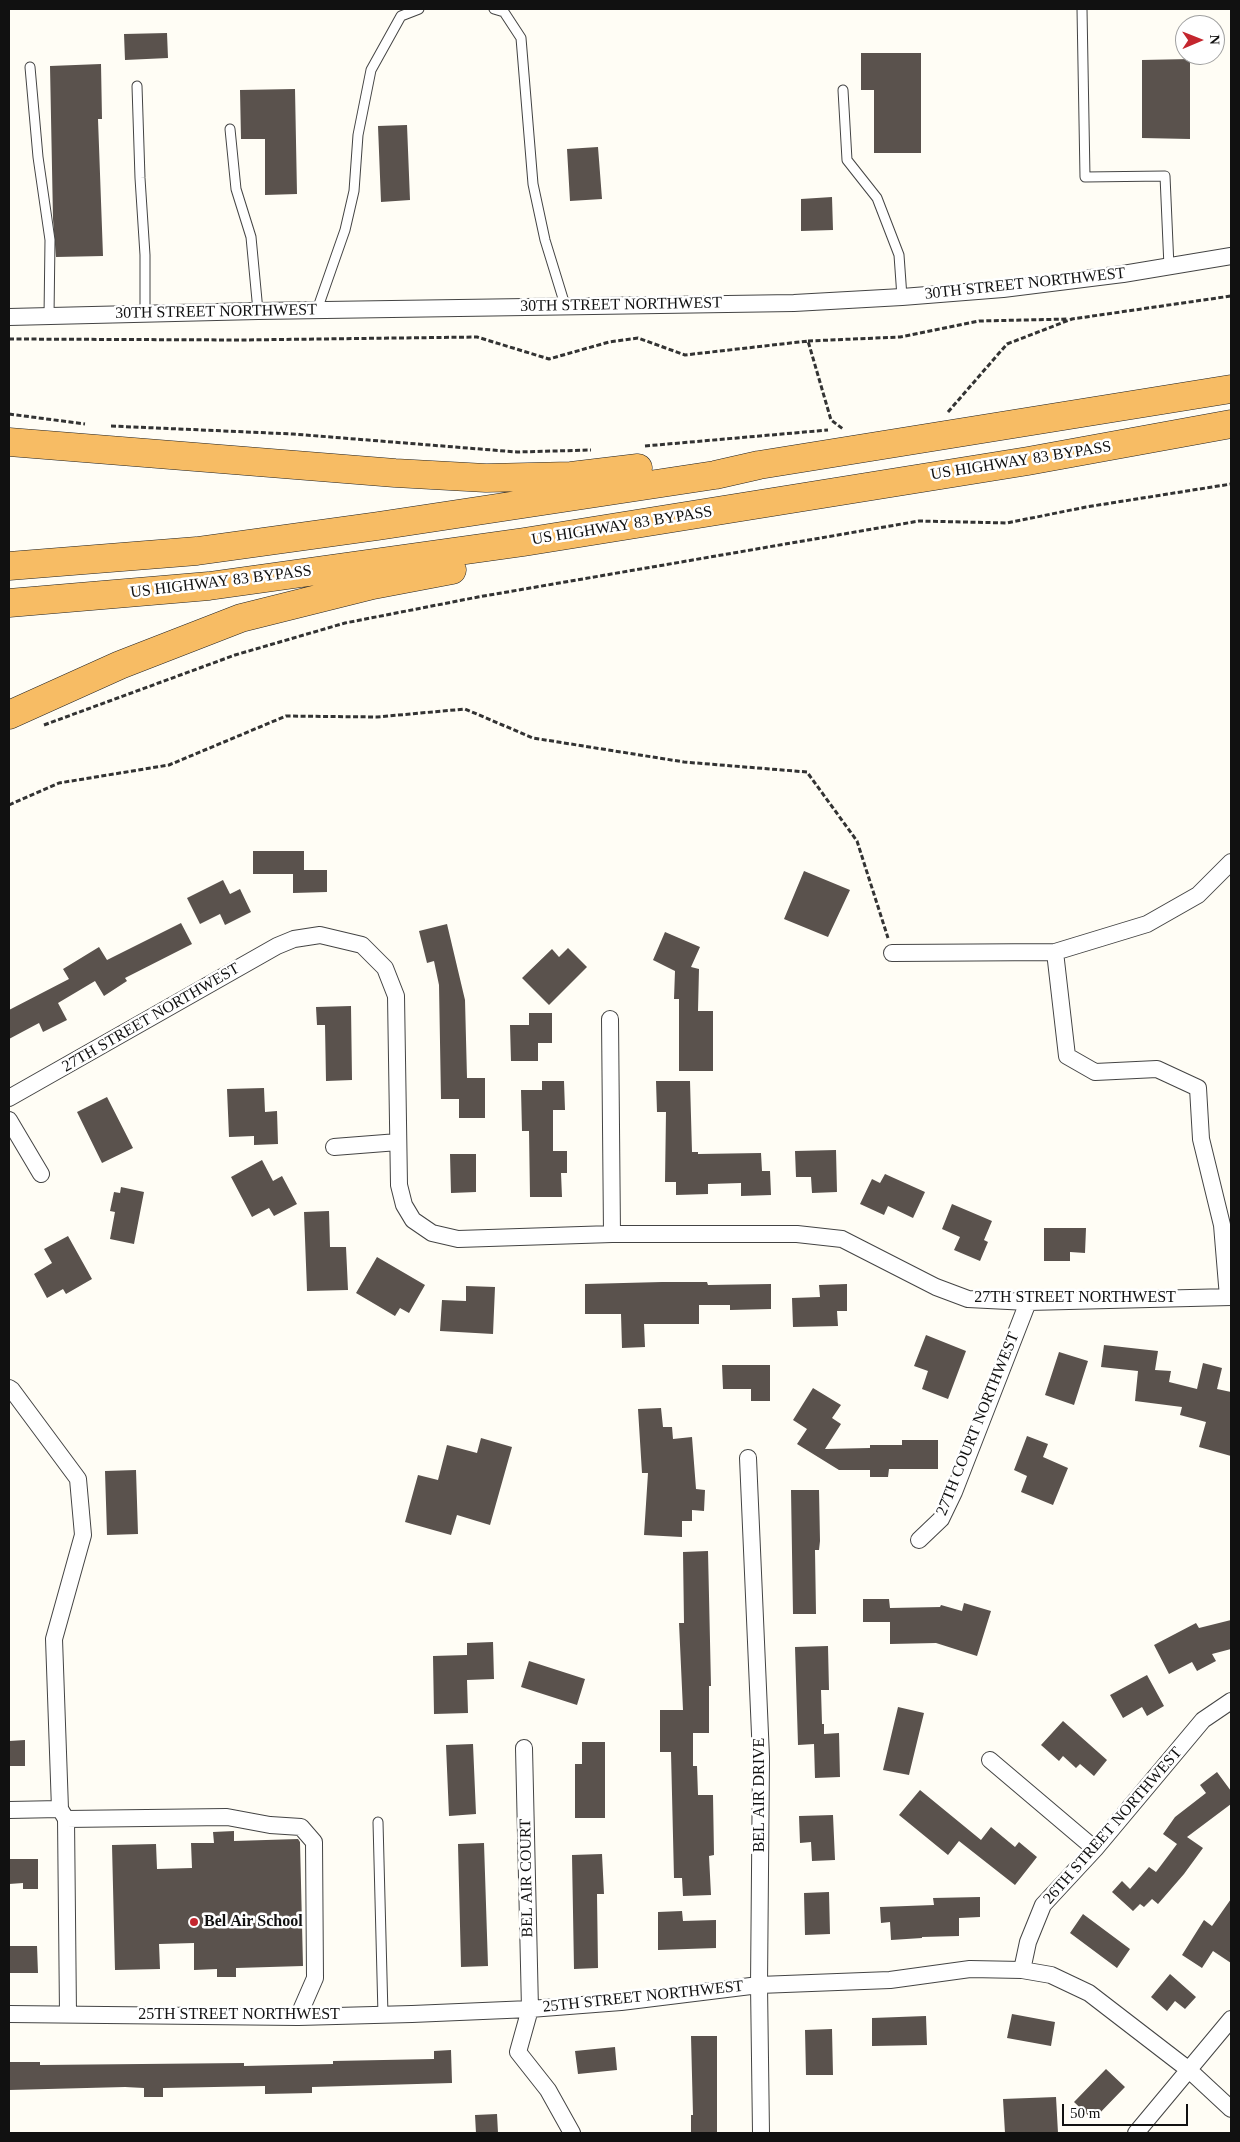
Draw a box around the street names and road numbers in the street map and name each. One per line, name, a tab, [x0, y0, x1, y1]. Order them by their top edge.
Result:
street label: 30TH STREET NORTHWEST	[924, 264, 1126, 304]
street label: 30TH STREET NORTHWEST	[520, 294, 722, 316]
street label: 30TH STREET NORTHWEST	[115, 301, 317, 323]
street label: US HIGHWAY 83 BYPASS	[929, 437, 1113, 485]
street label: US HIGHWAY 83 BYPASS	[530, 502, 714, 550]
street label: US HIGHWAY 83 BYPASS	[129, 561, 313, 603]
street label: 27TH STREET NORTHWEST	[59, 959, 243, 1077]
street label: 27TH STREET NORTHWEST	[974, 1288, 1176, 1308]
street label: 27TH COURT NORTHWEST	[932, 1329, 1024, 1519]
street label: BEL AIR DRIVE	[750, 1738, 770, 1852]
street label: 26TH STREET NORTHWEST	[1040, 1744, 1186, 1908]
street label: BEL AIR COURT	[516, 1818, 538, 1938]
street label: 25TH STREET NORTHWEST	[542, 1977, 744, 2017]
street label: 25TH STREET NORTHWEST	[138, 2005, 340, 2025]

